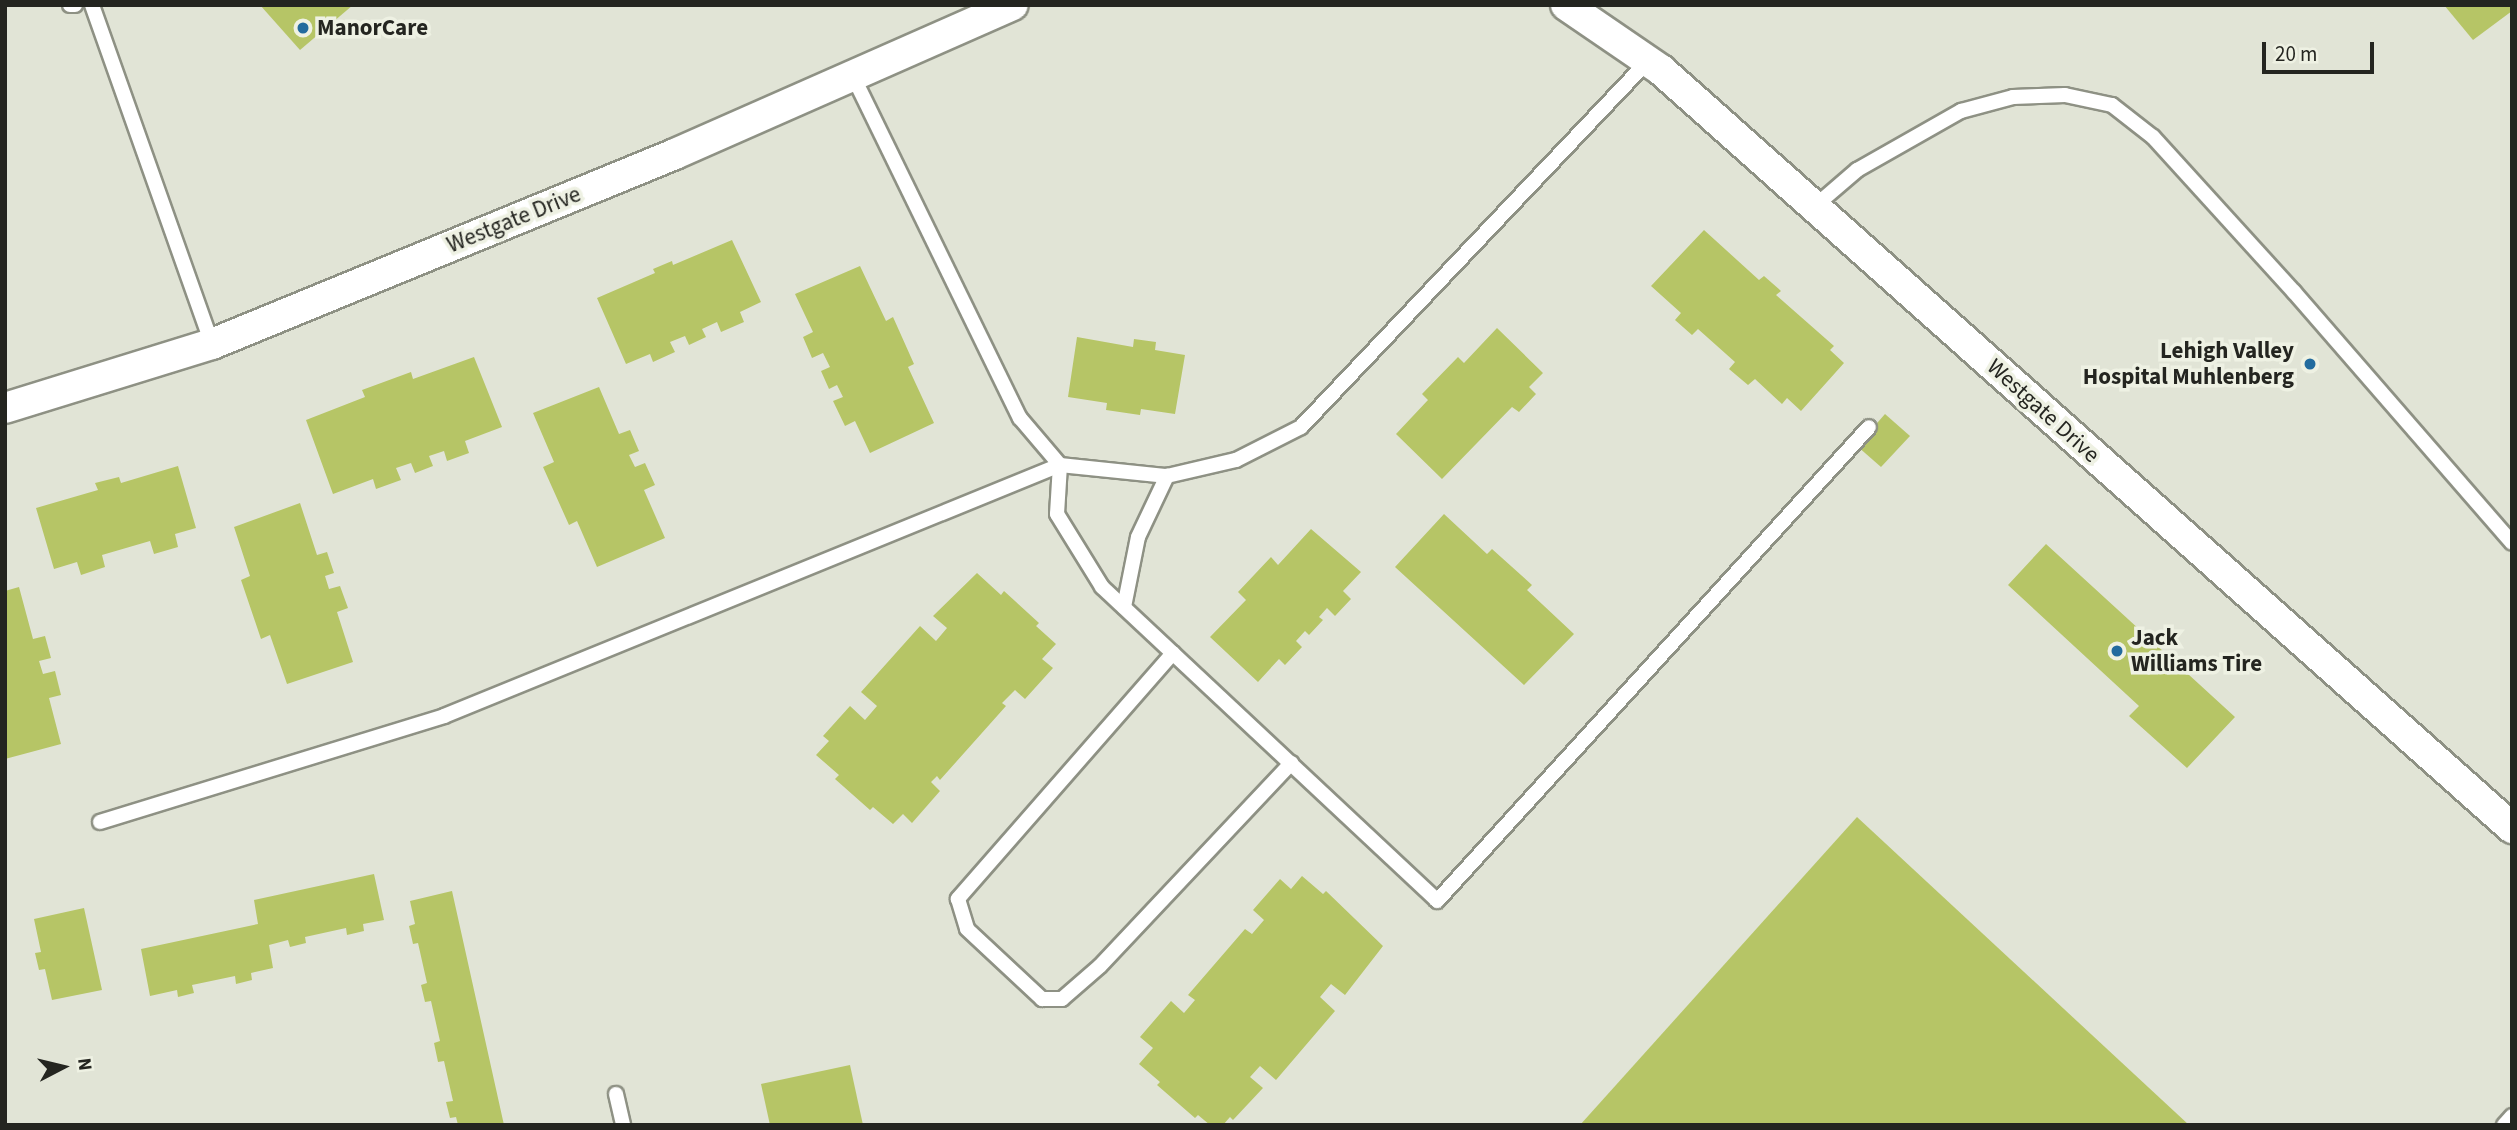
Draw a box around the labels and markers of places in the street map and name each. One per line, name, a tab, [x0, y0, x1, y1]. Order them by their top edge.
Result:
place label: ManorCare	[317, 14, 428, 42]
marker: ManorCare	[295, 20, 311, 36]
place label: Lehigh Valley Hospital Muhlenberg	[2083, 337, 2294, 391]
marker: Lehigh Valley Hospital Muhlenberg	[2300, 354, 2320, 374]
place label: Jack Williams Tire	[2131, 624, 2262, 678]
marker: Jack Williams Tire	[2109, 643, 2125, 659]

